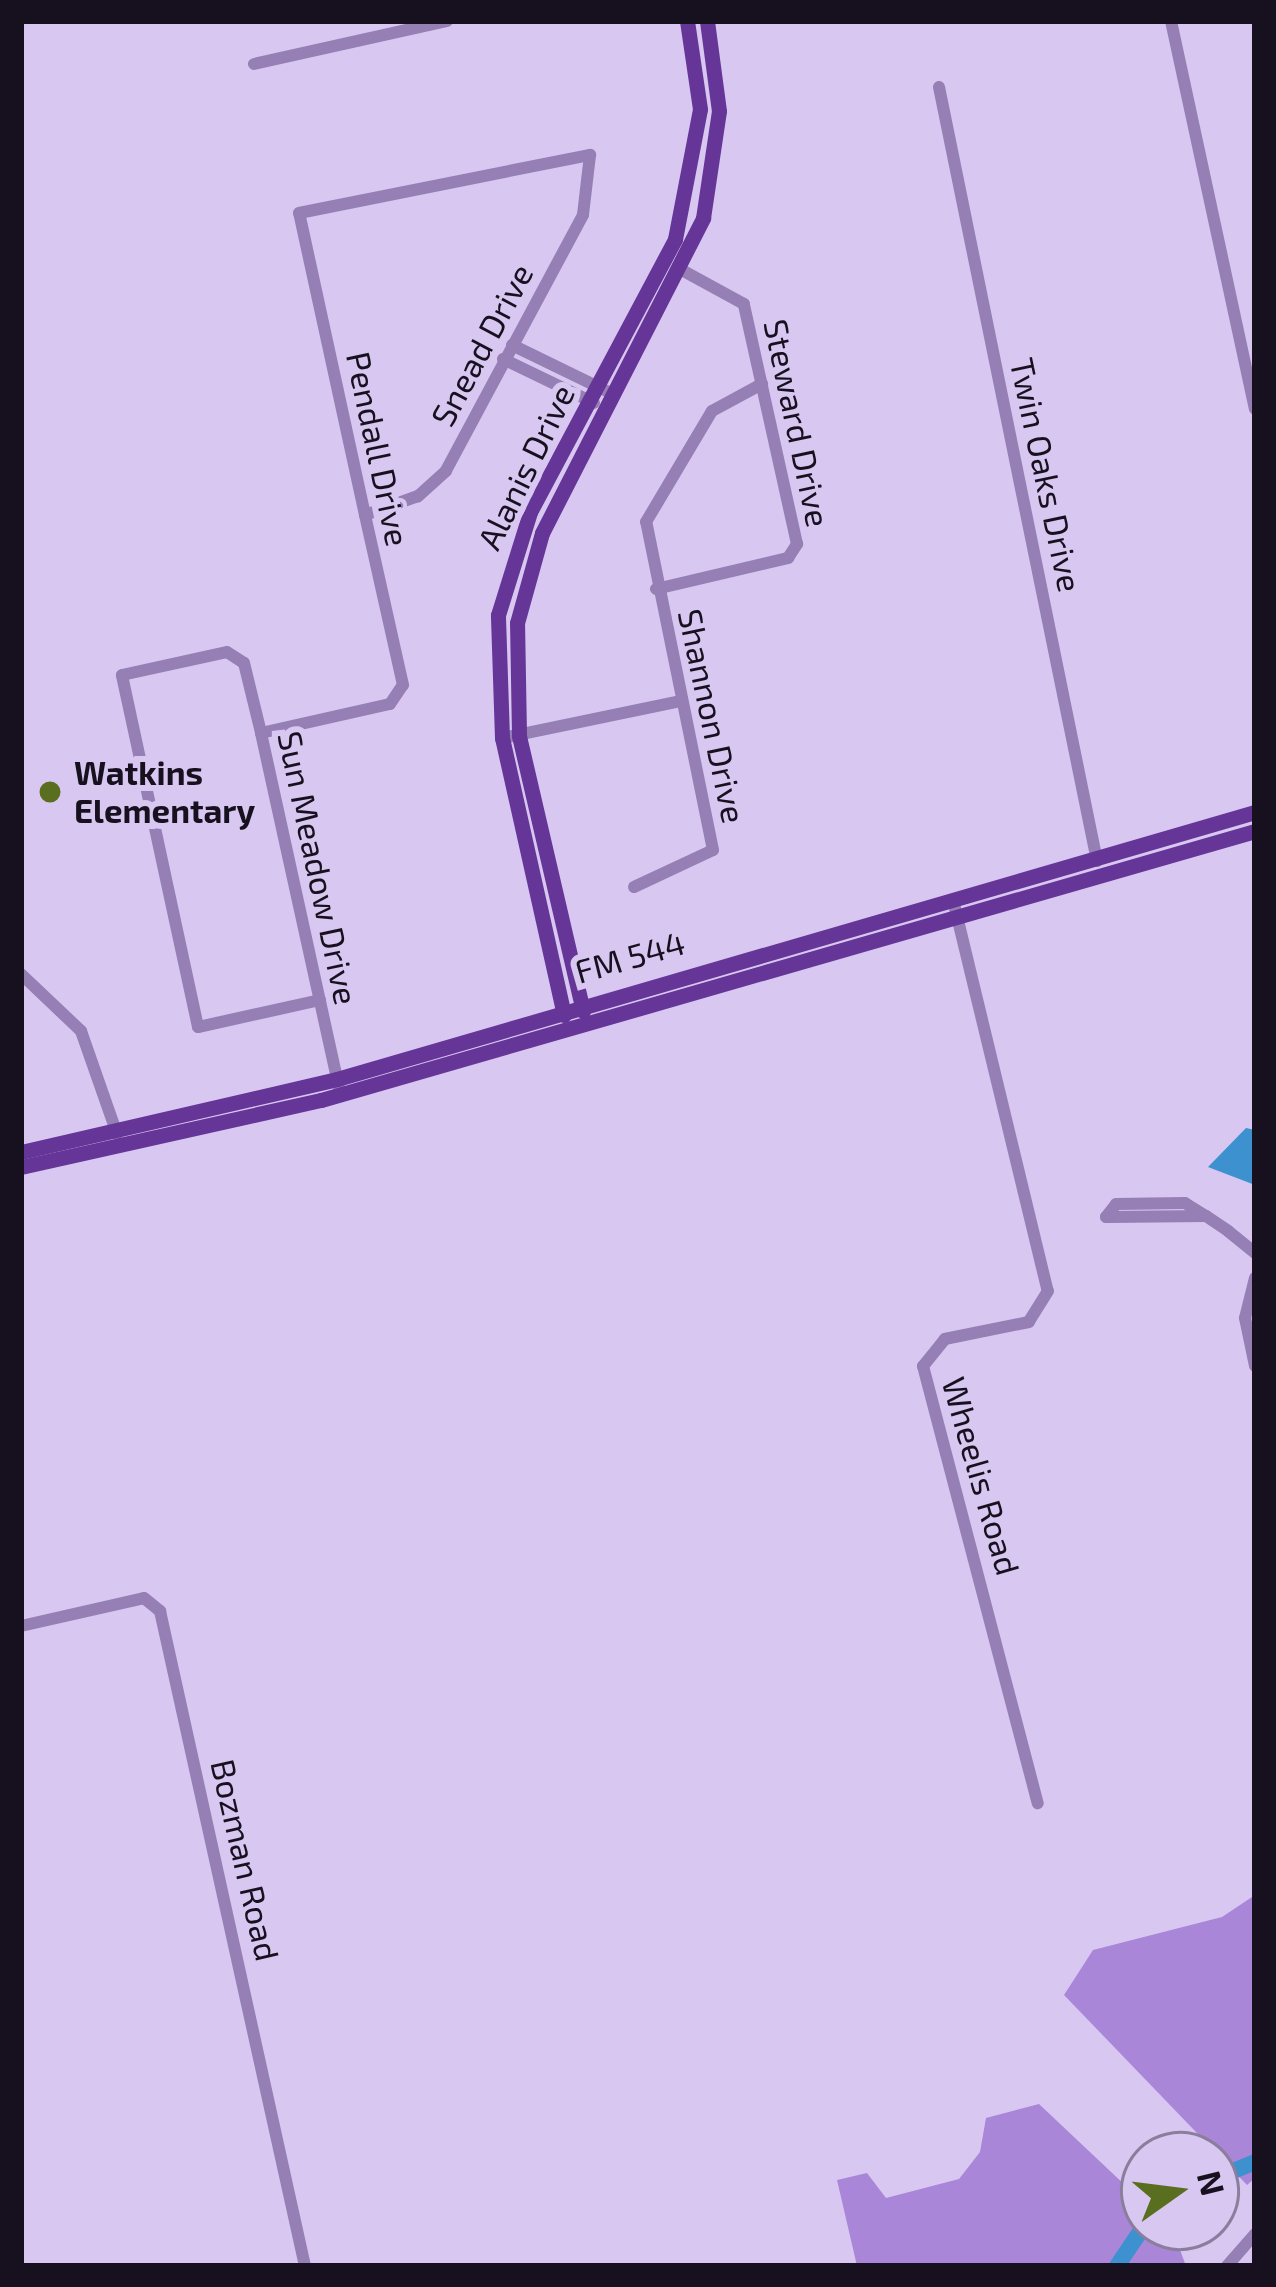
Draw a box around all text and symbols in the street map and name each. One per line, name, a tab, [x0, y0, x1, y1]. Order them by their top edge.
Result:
street label: Snead Drive	[423, 257, 541, 433]
street label: Steward Drive	[756, 316, 838, 530]
street label: Pendall Drive	[338, 348, 418, 550]
street label: Twin Oaks Drive	[1002, 354, 1090, 596]
street label: Alanis Drive	[469, 378, 583, 556]
street label: Shannon Drive	[670, 605, 754, 827]
street label: Sun Meadow Drive	[270, 727, 366, 1009]
place label: Watkins Elementary	[74, 753, 255, 831]
marker: Watkins Elementary	[37, 779, 63, 805]
street label: FM 544	[571, 922, 689, 992]
street label: Wheelis Road	[934, 1372, 1028, 1580]
street label: Bozman Road	[203, 1755, 287, 1965]
north arrow	[1120, 2131, 1240, 2251]
text: N	[1190, 2167, 1234, 2199]

